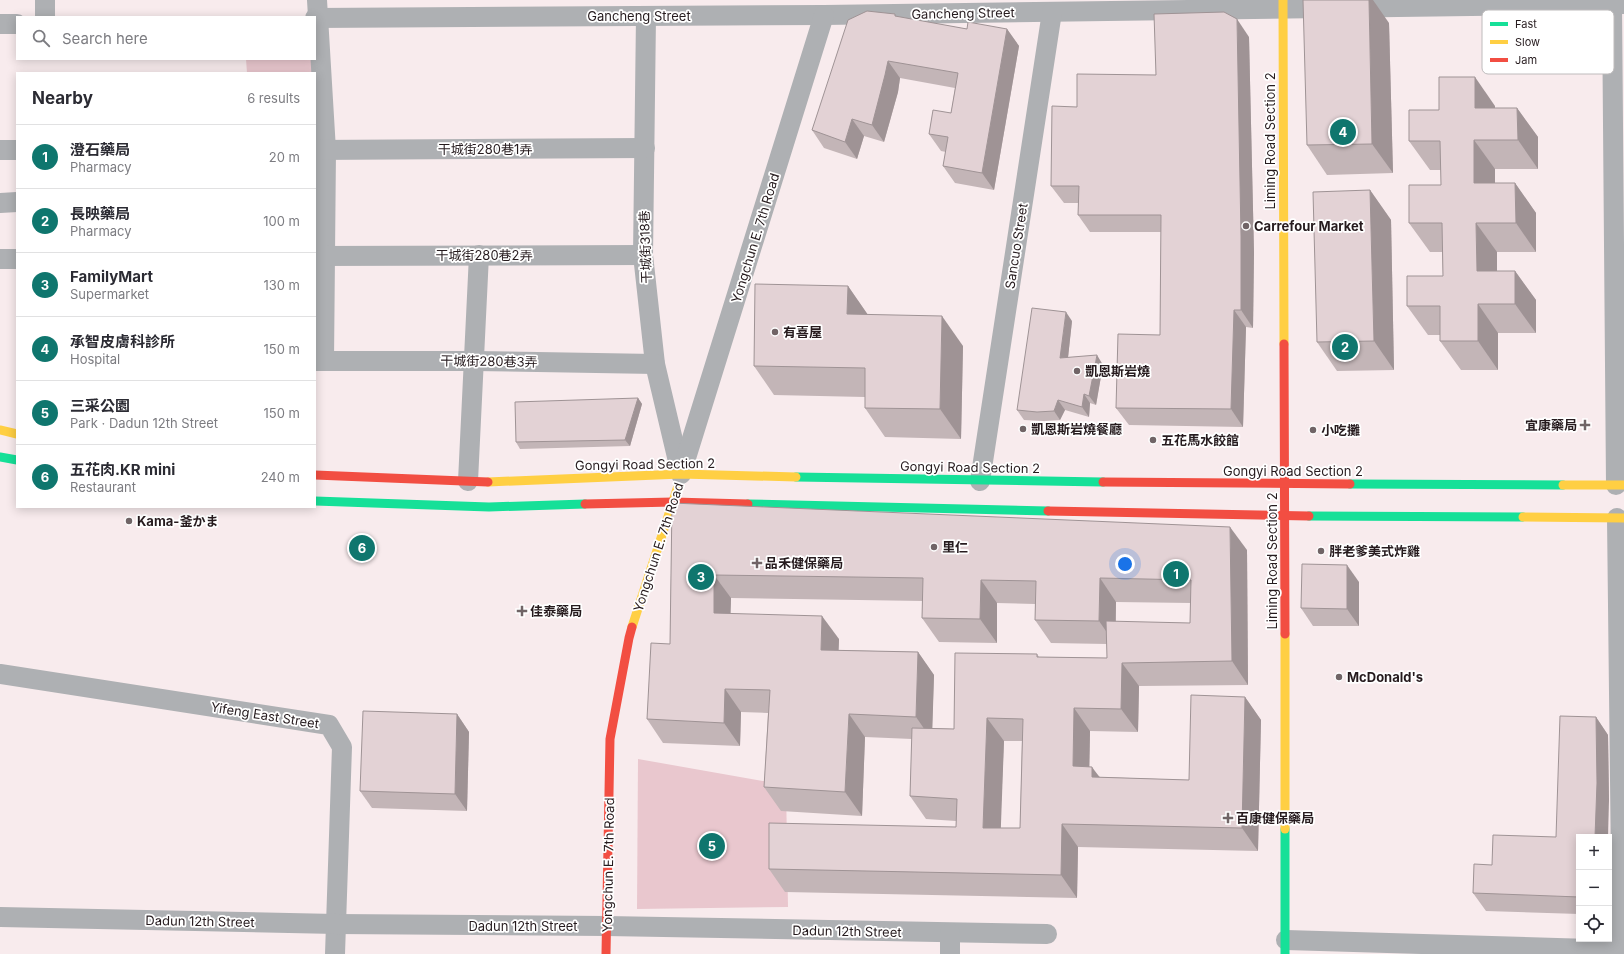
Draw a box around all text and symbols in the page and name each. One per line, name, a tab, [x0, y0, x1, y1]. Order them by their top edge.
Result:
street label: Gancheng Street	[911, 4, 1015, 22]
street label: Gancheng Street	[587, 8, 691, 24]
legend	[1482, 10, 1614, 74]
search box	[16, 16, 316, 60]
text: Fast	[1515, 17, 1537, 31]
icon: search	[30, 27, 52, 49]
text: Search here	[62, 29, 148, 48]
text: Slow	[1515, 35, 1540, 49]
text: Jam	[1515, 53, 1537, 67]
street label: Liming Road Section 2	[1262, 72, 1278, 210]
text: Nearby	[32, 88, 93, 108]
text: 6 results	[247, 90, 300, 106]
pin: 4	[1330, 117, 1356, 147]
text: 澄石藥局	[70, 140, 130, 159]
street label: 干城街280巷1弄	[438, 141, 532, 157]
text: 1	[42, 149, 48, 165]
text: 20 m	[269, 149, 300, 165]
text: Pharmacy	[70, 159, 132, 175]
street label: Yongchun E. 7th Road	[728, 171, 782, 305]
street label: Sancuo Street	[1001, 202, 1031, 290]
text: 長映藥局	[70, 204, 130, 223]
street label: 干城街318巷	[636, 210, 654, 284]
text: 2	[41, 213, 49, 229]
text: 100 m	[263, 213, 300, 229]
place label: Carrefour Market	[1254, 218, 1364, 234]
marker: Carrefour Market	[1241, 221, 1251, 231]
text: Pharmacy	[70, 223, 132, 239]
street label: 干城街280巷2弄	[435, 247, 533, 263]
text: FamilyMart	[70, 267, 153, 286]
text: 3	[41, 277, 49, 293]
text: 130 m	[263, 277, 300, 293]
text: Supermarket	[70, 286, 149, 302]
place label: 有喜屋	[783, 324, 822, 340]
marker: 有喜屋	[770, 327, 780, 337]
text: 承智皮膚科診所	[70, 332, 175, 351]
pin: 2	[1332, 332, 1358, 362]
text: 4	[41, 341, 49, 357]
text: 150 m	[264, 341, 300, 357]
text: Hospital	[70, 351, 120, 367]
street label: 干城街280巷3弄	[440, 352, 538, 370]
place label: 凱恩斯岩燒	[1085, 363, 1150, 379]
marker: 凱恩斯岩燒	[1072, 366, 1082, 376]
text: 三采公園	[70, 396, 130, 415]
text: 5	[41, 405, 49, 421]
text: 150 m	[264, 405, 300, 421]
text: Park · Dadun 12th Street	[70, 415, 218, 431]
place label: 宜康藥局	[1525, 417, 1577, 433]
marker: 宜康藥局	[1580, 420, 1590, 430]
place label: 凱恩斯岩燒餐廳	[1031, 421, 1122, 437]
place label: 小吃攤	[1321, 422, 1360, 438]
marker: 凱恩斯岩燒餐廳	[1018, 424, 1028, 434]
marker: 小吃攤	[1308, 425, 1318, 435]
place label: 五花馬水餃館	[1161, 432, 1239, 448]
marker: 五花馬水餃館	[1148, 435, 1158, 445]
street label: Gongyi Road Section 2	[575, 455, 715, 473]
street label: Gongyi Road Section 2	[900, 458, 1040, 476]
text: 五花肉.KR mini	[70, 460, 175, 479]
street label: Gongyi Road Section 2	[1223, 463, 1363, 479]
text: 6	[41, 469, 49, 485]
text: 240 m	[261, 469, 300, 485]
text: Restaurant	[70, 479, 136, 495]
street label: Yongchun E. 7th Road	[630, 480, 686, 614]
street label: Liming Road Section 2	[1264, 492, 1280, 630]
place label: Kama-釜かま	[137, 513, 218, 529]
marker: Kama-釜かま	[124, 516, 134, 526]
pin: 6	[349, 533, 375, 563]
place label: 里仁	[942, 539, 968, 555]
marker: 里仁	[929, 542, 939, 552]
place label: 胖老爹美式炸雞	[1329, 543, 1420, 559]
marker: 胖老爹美式炸雞	[1316, 546, 1326, 556]
your location	[1115, 554, 1135, 574]
place label: 品禾健保藥局	[765, 555, 843, 571]
marker: 品禾健保藥局	[752, 558, 762, 568]
pin: 1	[1163, 559, 1189, 589]
pin: 3	[688, 562, 714, 592]
place label: 佳泰藥局	[530, 603, 582, 619]
marker: 佳泰藥局	[517, 606, 527, 616]
place label: McDonald's	[1347, 669, 1423, 685]
marker: McDonald's	[1334, 672, 1344, 682]
street label: Yifeng East Street	[210, 699, 320, 731]
street label: Yongchun E. 7th Road	[599, 797, 617, 933]
place label: 百康健保藥局	[1236, 810, 1314, 826]
marker: 百康健保藥局	[1223, 813, 1233, 823]
pin: 5	[699, 831, 725, 861]
map controls	[1576, 834, 1612, 942]
button: +	[1576, 834, 1612, 870]
button: −	[1576, 870, 1612, 906]
button: locate	[1576, 906, 1612, 942]
street label: Dadun 12th Street	[145, 912, 255, 930]
street label: Dadun 12th Street	[468, 918, 578, 934]
street label: Dadun 12th Street	[792, 922, 902, 940]

